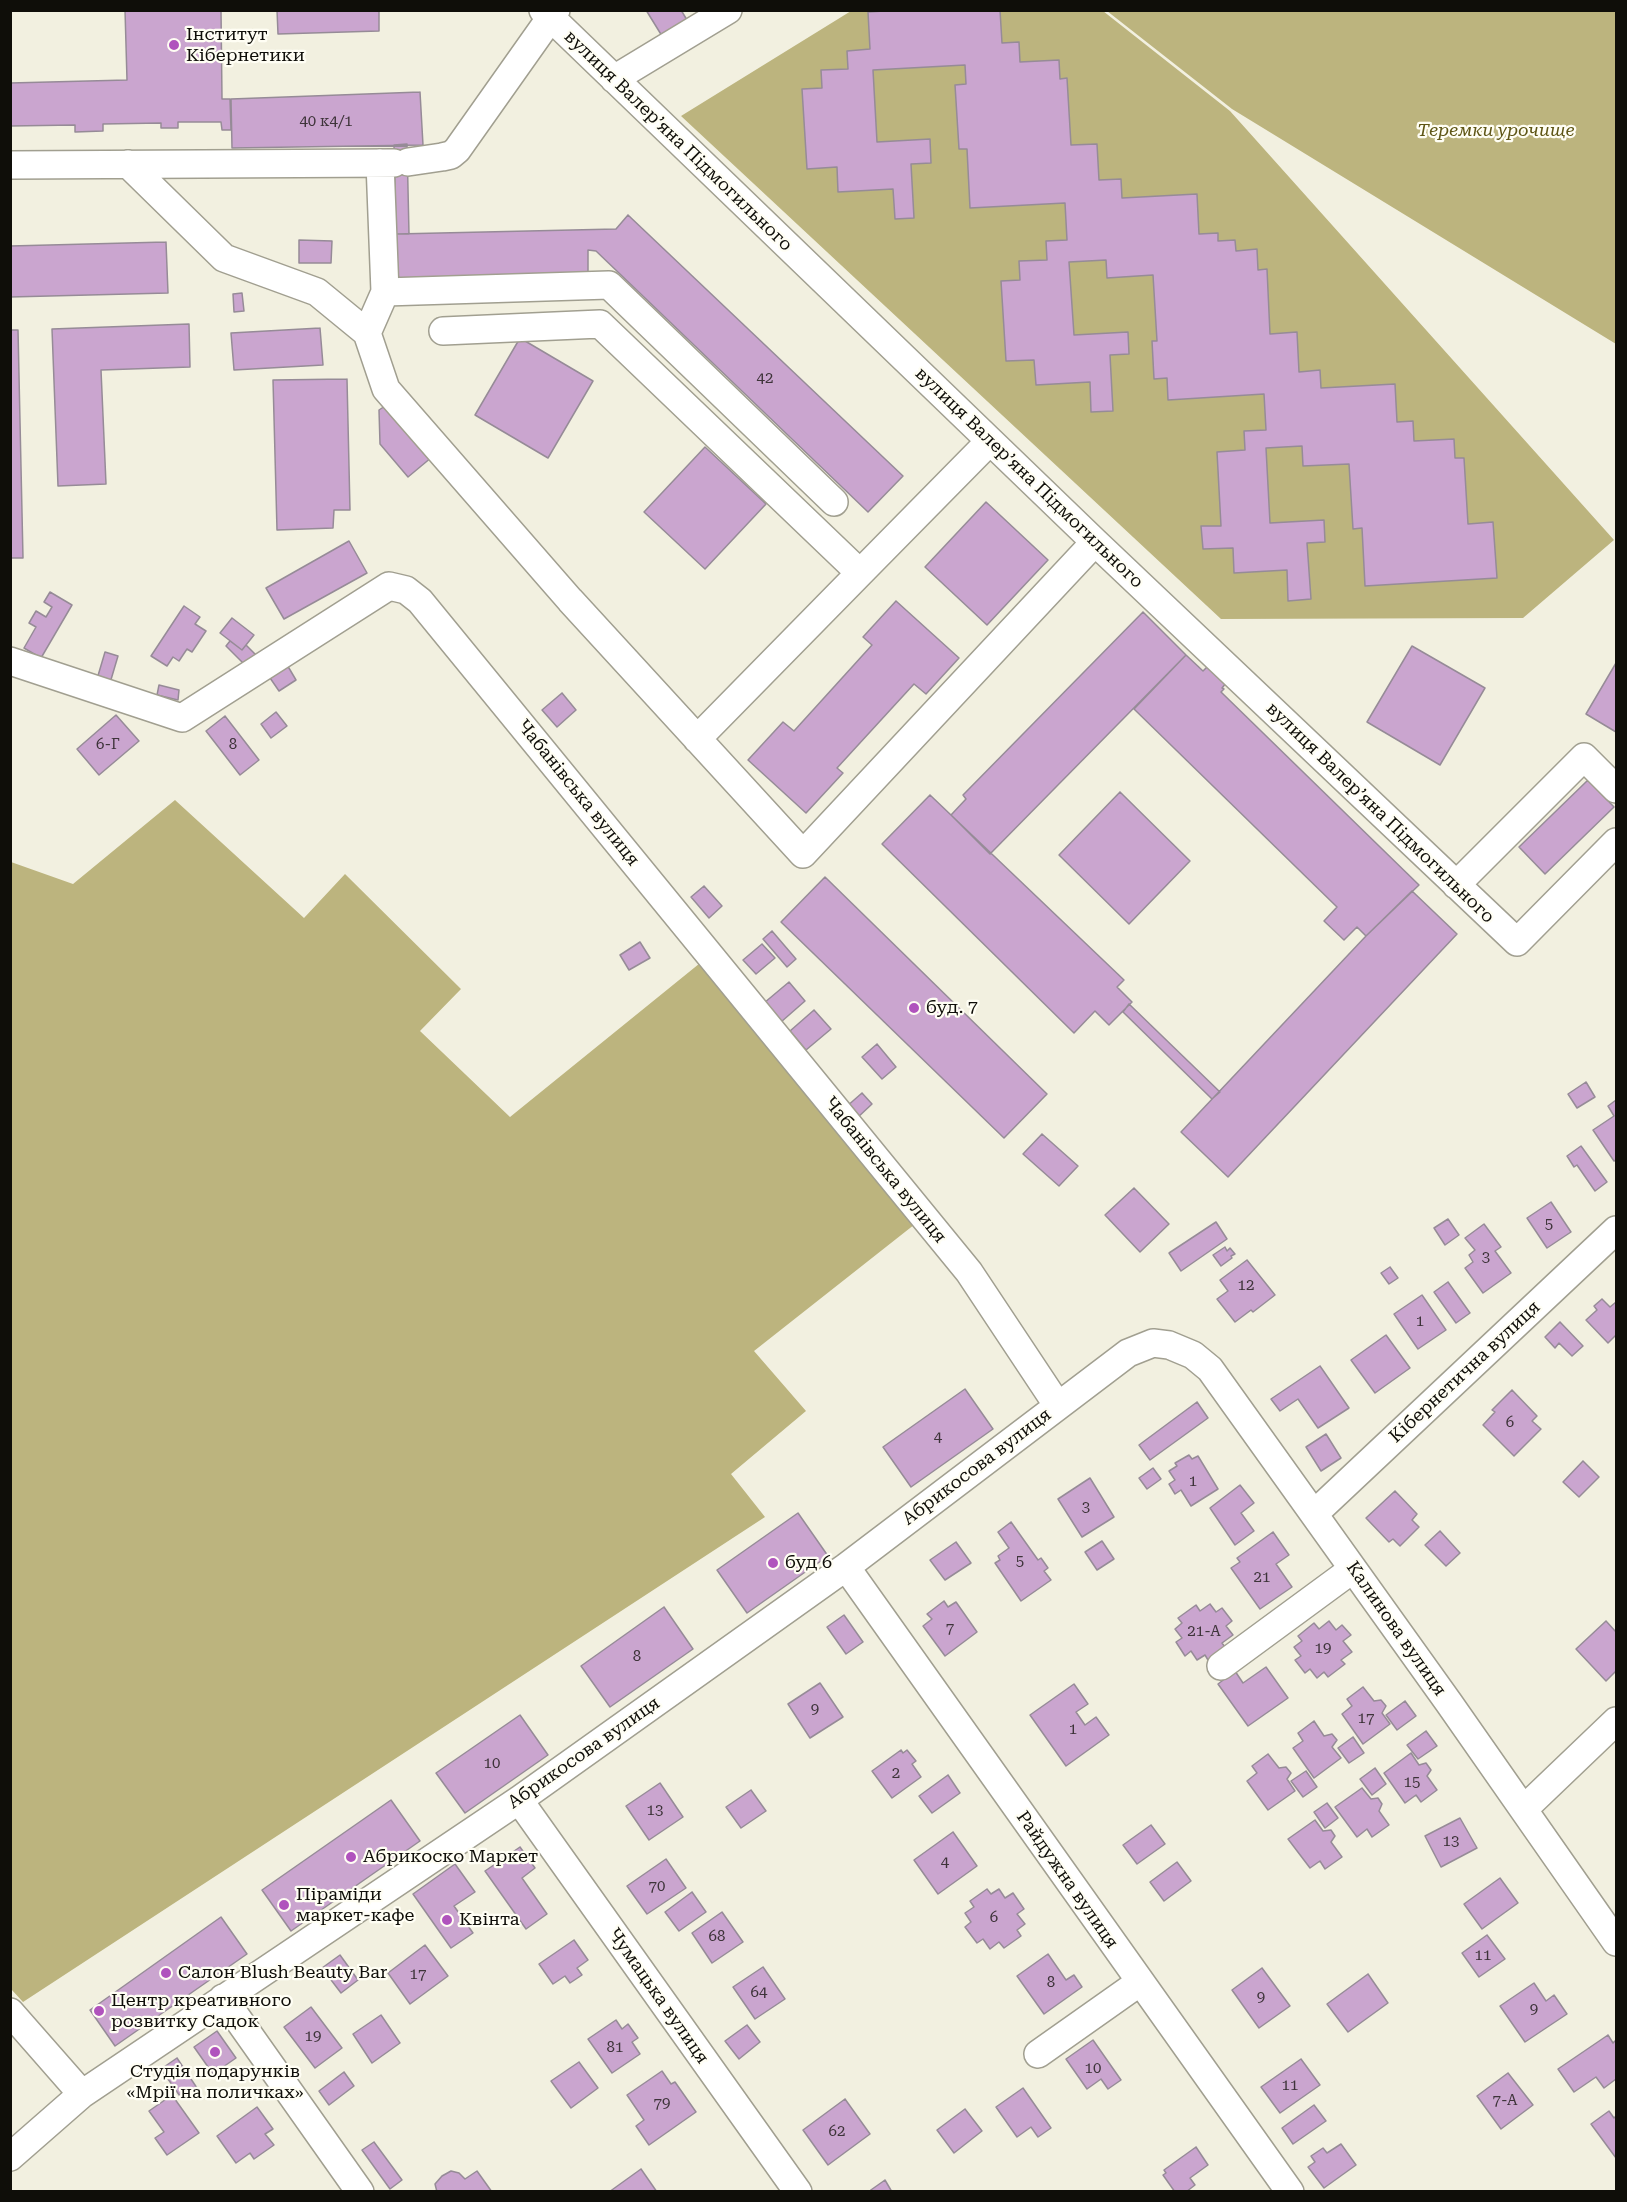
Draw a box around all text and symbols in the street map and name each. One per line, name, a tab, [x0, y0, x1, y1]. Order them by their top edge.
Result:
place label: Інститут Кібернетики	[186, 24, 305, 66]
street label: вулиця Валерʼяна Підмогильного	[560, 26, 796, 256]
marker: Інститут Кібернетики	[167, 38, 181, 52]
house number: 40 к4/1	[299, 113, 353, 131]
park label: Теремки урочище	[1417, 120, 1575, 142]
street label: вулиця Валерʼяна Підмогильного	[911, 363, 1147, 593]
house number: 42	[757, 370, 773, 388]
street label: вулиця Валерʼяна Підмогильного	[1262, 698, 1498, 928]
street label: Чабанівська вулиця	[512, 715, 644, 871]
house number: 6-Г	[96, 736, 120, 754]
house number: 8	[229, 736, 237, 754]
place label: буд. 7	[926, 997, 978, 1019]
marker: буд. 7	[907, 1001, 921, 1015]
street label: Чабанівська вулиця	[819, 1092, 951, 1248]
house number: 5	[1545, 1216, 1553, 1234]
house number: 3	[1482, 1249, 1490, 1267]
house number: 12	[1238, 1277, 1254, 1295]
street label: Кібернетична вулиця	[1385, 1297, 1545, 1447]
house number: 1	[1416, 1313, 1424, 1331]
street label: Абрикосова вулиця	[898, 1404, 1056, 1530]
house number: 6	[1506, 1414, 1514, 1432]
house number: 4	[934, 1429, 942, 1447]
house number: 1	[1189, 1473, 1197, 1491]
house number: 3	[1082, 1499, 1090, 1517]
place label: буд 6	[785, 1552, 832, 1574]
house number: 5	[1016, 1553, 1024, 1571]
marker: буд 6	[766, 1556, 780, 1570]
street label: Калинова вулиця	[1341, 1558, 1451, 1700]
house number: 21	[1254, 1569, 1270, 1587]
house number: 7	[946, 1620, 954, 1638]
house number: 21-А	[1187, 1623, 1221, 1641]
house number: 19	[1315, 1640, 1331, 1658]
house number: 8	[633, 1648, 641, 1666]
street label: Абрикосова вулиця	[504, 1692, 664, 1814]
house number: 9	[811, 1701, 819, 1719]
house number: 17	[1358, 1710, 1374, 1728]
house number: 1	[1069, 1721, 1077, 1739]
house number: 10	[484, 1755, 500, 1773]
house number: 2	[892, 1765, 900, 1783]
house number: 15	[1404, 1774, 1420, 1792]
house number: 13	[647, 1802, 663, 1820]
street label: Райдужна вулиця	[1011, 1807, 1123, 1953]
house number: 13	[1443, 1833, 1459, 1851]
place label: Абрикоско Маркет	[363, 1846, 538, 1868]
marker: Абрикоско Маркет	[344, 1850, 358, 1864]
house number: 4	[941, 1854, 949, 1872]
house number: 70	[649, 1878, 665, 1896]
place label: Піраміди маркет-кафе	[296, 1884, 414, 1926]
marker: Піраміди маркет-кафе	[277, 1898, 291, 1912]
place label: Квінта	[459, 1909, 520, 1931]
house number: 6	[990, 1909, 998, 1927]
marker: Квінта	[440, 1913, 454, 1927]
street label: Чумацька вулиця	[603, 1924, 713, 2068]
house number: 68	[709, 1928, 725, 1946]
house number: 11	[1475, 1947, 1491, 1965]
place label: Салон Blush Beauty Bar	[178, 1962, 387, 1984]
marker: Салон Blush Beauty Bar	[159, 1966, 173, 1980]
house number: 17	[410, 1966, 426, 1984]
house number: 8	[1047, 1974, 1055, 1992]
house number: 64	[751, 1984, 767, 2002]
house number: 9	[1257, 1989, 1265, 2007]
place label: Центр креативного розвитку Садок	[111, 1990, 291, 2032]
house number: 9	[1530, 2001, 1538, 2019]
marker: Центр креативного розвитку Садок	[92, 2004, 106, 2018]
house number: 19	[305, 2028, 321, 2046]
house number: 81	[607, 2039, 623, 2057]
marker: Студія подарунків «Мрії на поличках»	[208, 2045, 222, 2059]
house number: 10	[1085, 2060, 1101, 2078]
place label: Студія подарунків «Мрії на поличках»	[126, 2061, 304, 2104]
house number: 11	[1282, 2077, 1298, 2095]
house number: 7-А	[1493, 2092, 1517, 2110]
house number: 79	[654, 2095, 670, 2113]
house number: 62	[829, 2123, 845, 2141]

